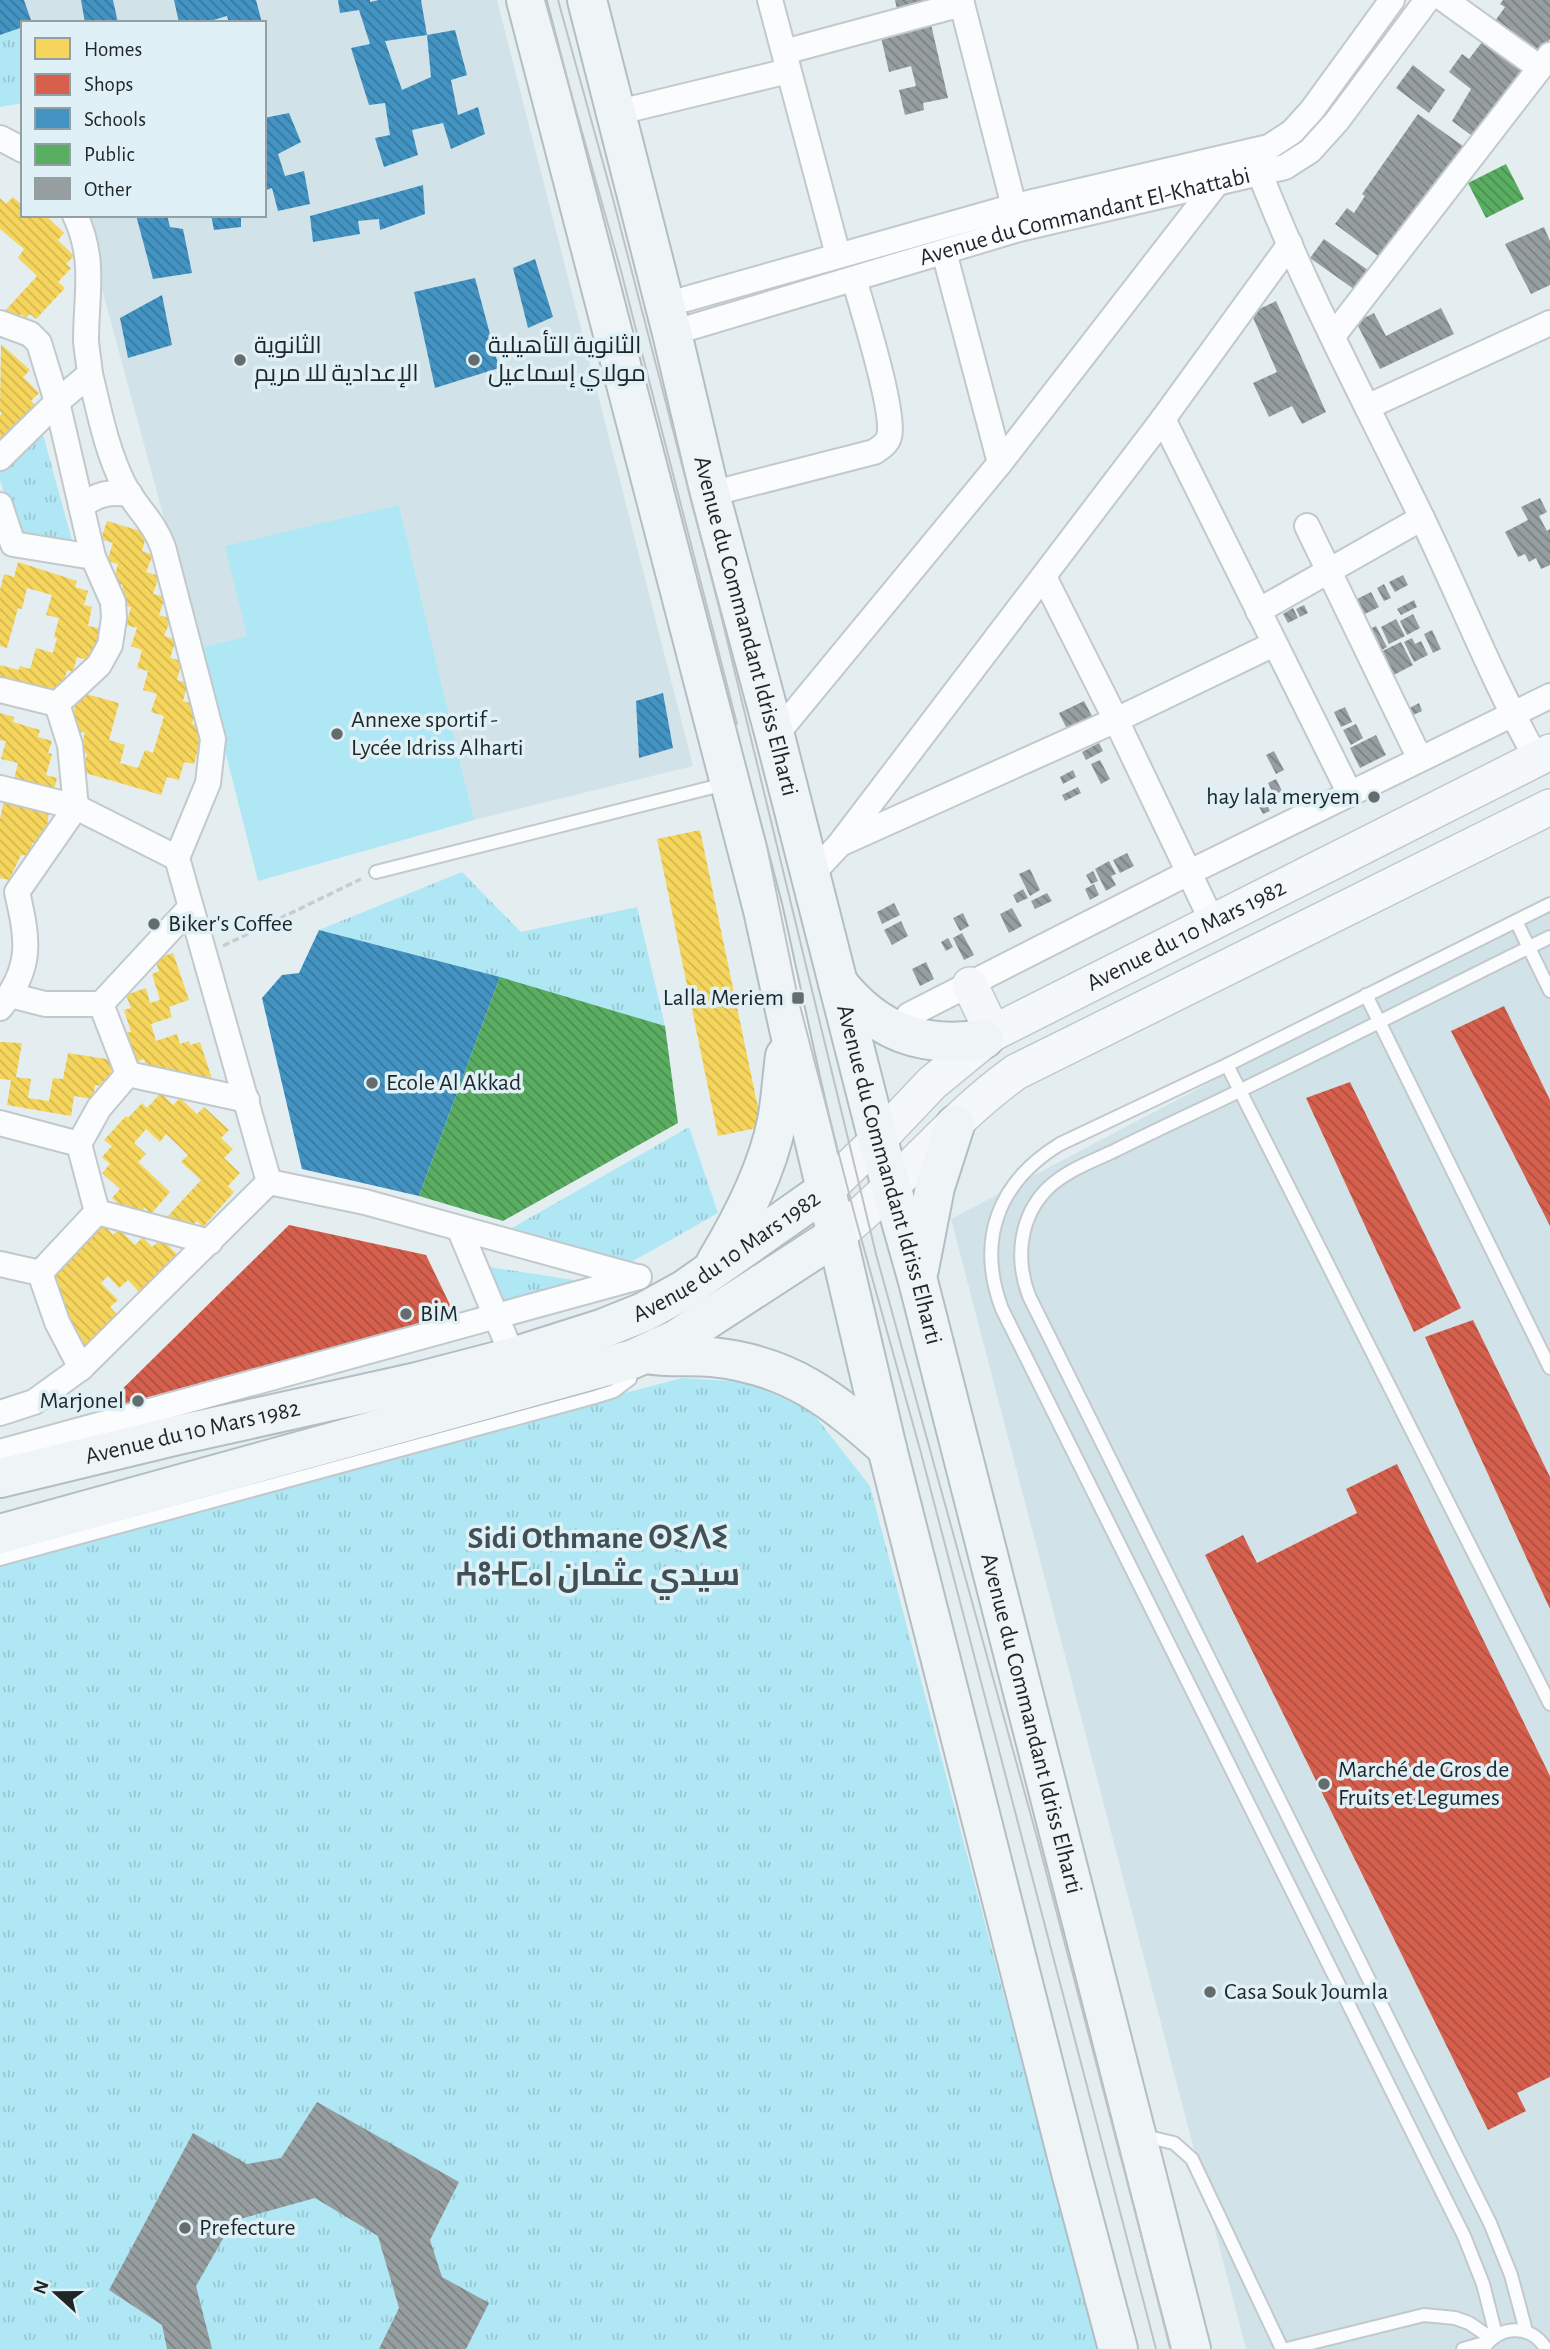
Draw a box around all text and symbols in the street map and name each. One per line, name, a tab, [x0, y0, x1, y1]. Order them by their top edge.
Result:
legend	[21, 21, 266, 217]
text: Homes	[84, 39, 142, 60]
text: Shops	[84, 74, 133, 95]
text: Schools	[84, 109, 146, 130]
text: Public	[84, 144, 134, 165]
street label: Avenue du Commandant El-Khattabi	[916, 164, 1252, 270]
text: Other	[84, 179, 132, 200]
place label: الثانوية التأهيلية مولاي إسماعيل	[488, 329, 646, 391]
place label: الثانوية الإعدادية للا مريم	[254, 333, 419, 389]
marker: الثانوية الإعدادية للا مريم	[232, 352, 248, 368]
marker: الثانوية التأهيلية مولاي إسماعيل	[466, 352, 482, 368]
street label: Avenue du Commandant Idriss Elharti	[689, 454, 802, 799]
place label: Annexe sportif - Lycée Idriss Alharti	[351, 708, 524, 760]
marker: Annexe sportif - Lycée Idriss Alharti	[329, 726, 345, 742]
place label: hay lala meryem	[1206, 785, 1360, 809]
marker: hay lala meryem	[1366, 789, 1382, 805]
street label: Avenue du 10 Mars 1982	[1083, 875, 1290, 996]
place label: Biker's Coffee	[168, 912, 293, 936]
marker: Biker's Coffee	[146, 916, 162, 932]
place label: Lalla Meriem	[663, 986, 784, 1010]
marker: Lalla Meriem	[790, 990, 806, 1006]
street label: Avenue du Commandant Idriss Elharti	[832, 1002, 946, 1347]
place label: Ecole Al Akkad	[386, 1071, 521, 1095]
marker: Ecole Al Akkad	[364, 1075, 380, 1091]
street label: Avenue du 10 Mars 1982	[630, 1186, 825, 1327]
place label: BİM	[420, 1301, 458, 1326]
marker: BİM	[398, 1306, 414, 1322]
place label: Marjonel	[39, 1389, 124, 1413]
marker: Marjonel	[130, 1393, 146, 1409]
street label: Avenue du 10 Mars 1982	[83, 1396, 302, 1469]
district label: Sidi Othmane ⵙⵉⴷⵉ ⵄⵓⵜⵎⴰⵏ سيدي عثمان	[456, 1522, 740, 1600]
street label: Avenue du Commandant Idriss Elharti	[976, 1551, 1086, 1896]
place label: Marché de Gros de Fruits et Legumes	[1338, 1758, 1509, 1810]
marker: Marché de Gros de Fruits et Legumes	[1316, 1776, 1332, 1792]
place label: Casa Souk Joumla	[1224, 1980, 1388, 2004]
marker: Casa Souk Joumla	[1202, 1984, 1218, 2000]
place label: Prefecture	[199, 2216, 296, 2240]
marker: Prefecture	[177, 2220, 193, 2236]
north arrow	[21, 2258, 91, 2328]
text: N	[30, 2278, 53, 2297]

